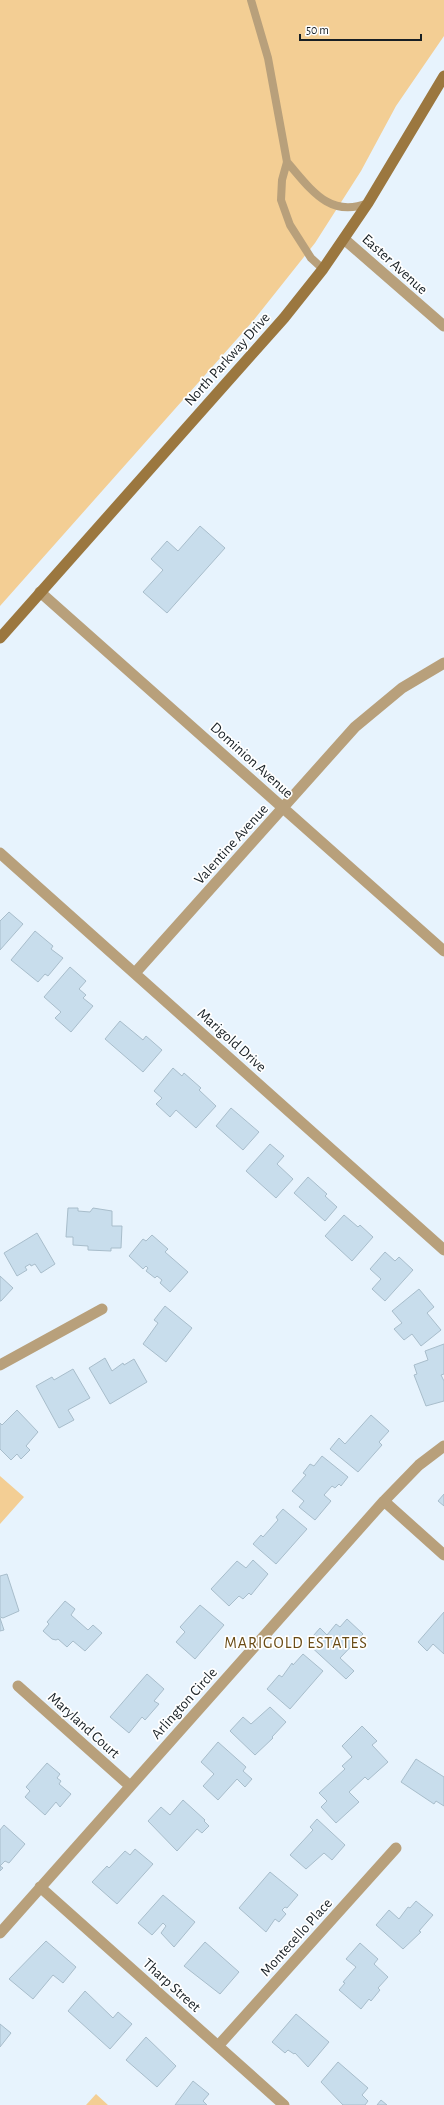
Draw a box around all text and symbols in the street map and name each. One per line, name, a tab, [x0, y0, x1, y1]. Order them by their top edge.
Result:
scale bar	[300, 16, 421, 42]
text: 50 m	[306, 24, 329, 36]
street label: Easter Avenue	[359, 231, 430, 297]
street label: North Parkway Drive	[182, 310, 273, 409]
street label: Dominion Avenue	[208, 720, 296, 801]
street label: Valentine Avenue	[192, 801, 271, 887]
street label: Marigold Drive	[194, 1006, 269, 1075]
district label: MARIGOLD ESTATES	[224, 1635, 368, 1651]
street label: Arlington Circle	[149, 1665, 220, 1742]
street label: Maryland Court	[45, 1690, 122, 1761]
street label: Montecello Place	[258, 1895, 335, 1979]
street label: Tharp Street	[140, 1956, 204, 2015]

